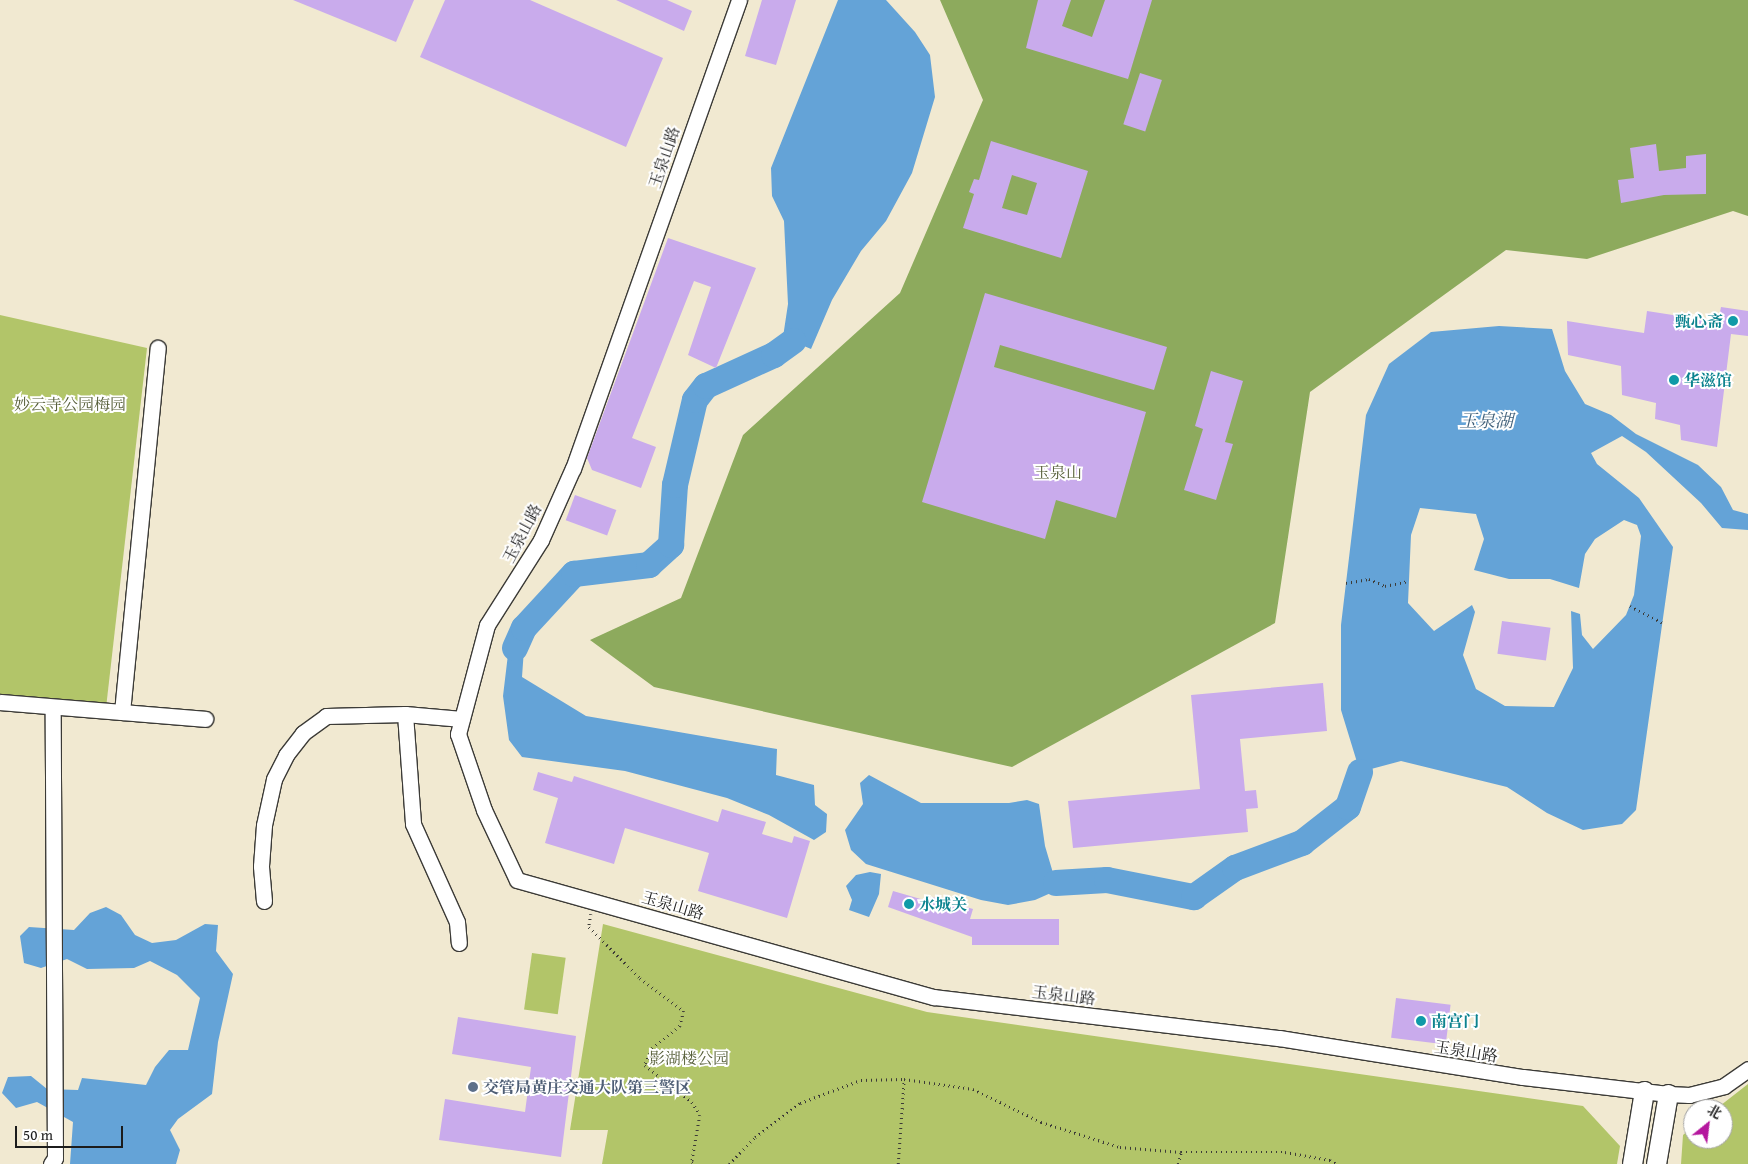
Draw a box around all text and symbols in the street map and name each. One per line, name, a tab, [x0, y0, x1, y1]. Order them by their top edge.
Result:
street label: 玉泉山路	[645, 124, 683, 190]
place label: 甄心斋	[1675, 311, 1723, 331]
marker: 甄心斋	[1727, 315, 1739, 327]
place label: 华滋馆	[1684, 370, 1732, 390]
marker: 华滋馆	[1668, 374, 1680, 386]
park label: 妙云寺公园梅园	[14, 394, 126, 414]
water label: 玉泉湖	[1459, 410, 1513, 432]
park label: 玉泉山	[1034, 462, 1082, 482]
street label: 玉泉山路	[499, 500, 545, 566]
street label: 玉泉山路	[640, 887, 706, 923]
place label: 水城关	[919, 894, 967, 914]
marker: 水城关	[903, 898, 915, 910]
street label: 玉泉山路	[1031, 982, 1097, 1008]
place label: 南宫门	[1431, 1011, 1479, 1031]
marker: 南宫门	[1415, 1015, 1427, 1027]
street label: 玉泉山路	[1433, 1037, 1499, 1065]
park label: 影湖楼公园	[649, 1048, 729, 1068]
place label: 交管局黄庄交通大队第三警区	[483, 1077, 691, 1097]
marker: 交管局黄庄交通大队第三警区	[467, 1081, 479, 1093]
north arrow	[1683, 1099, 1733, 1149]
text: 北	[1704, 1100, 1726, 1124]
scale bar	[18, 1116, 125, 1148]
text: 50 m	[23, 1124, 53, 1145]

